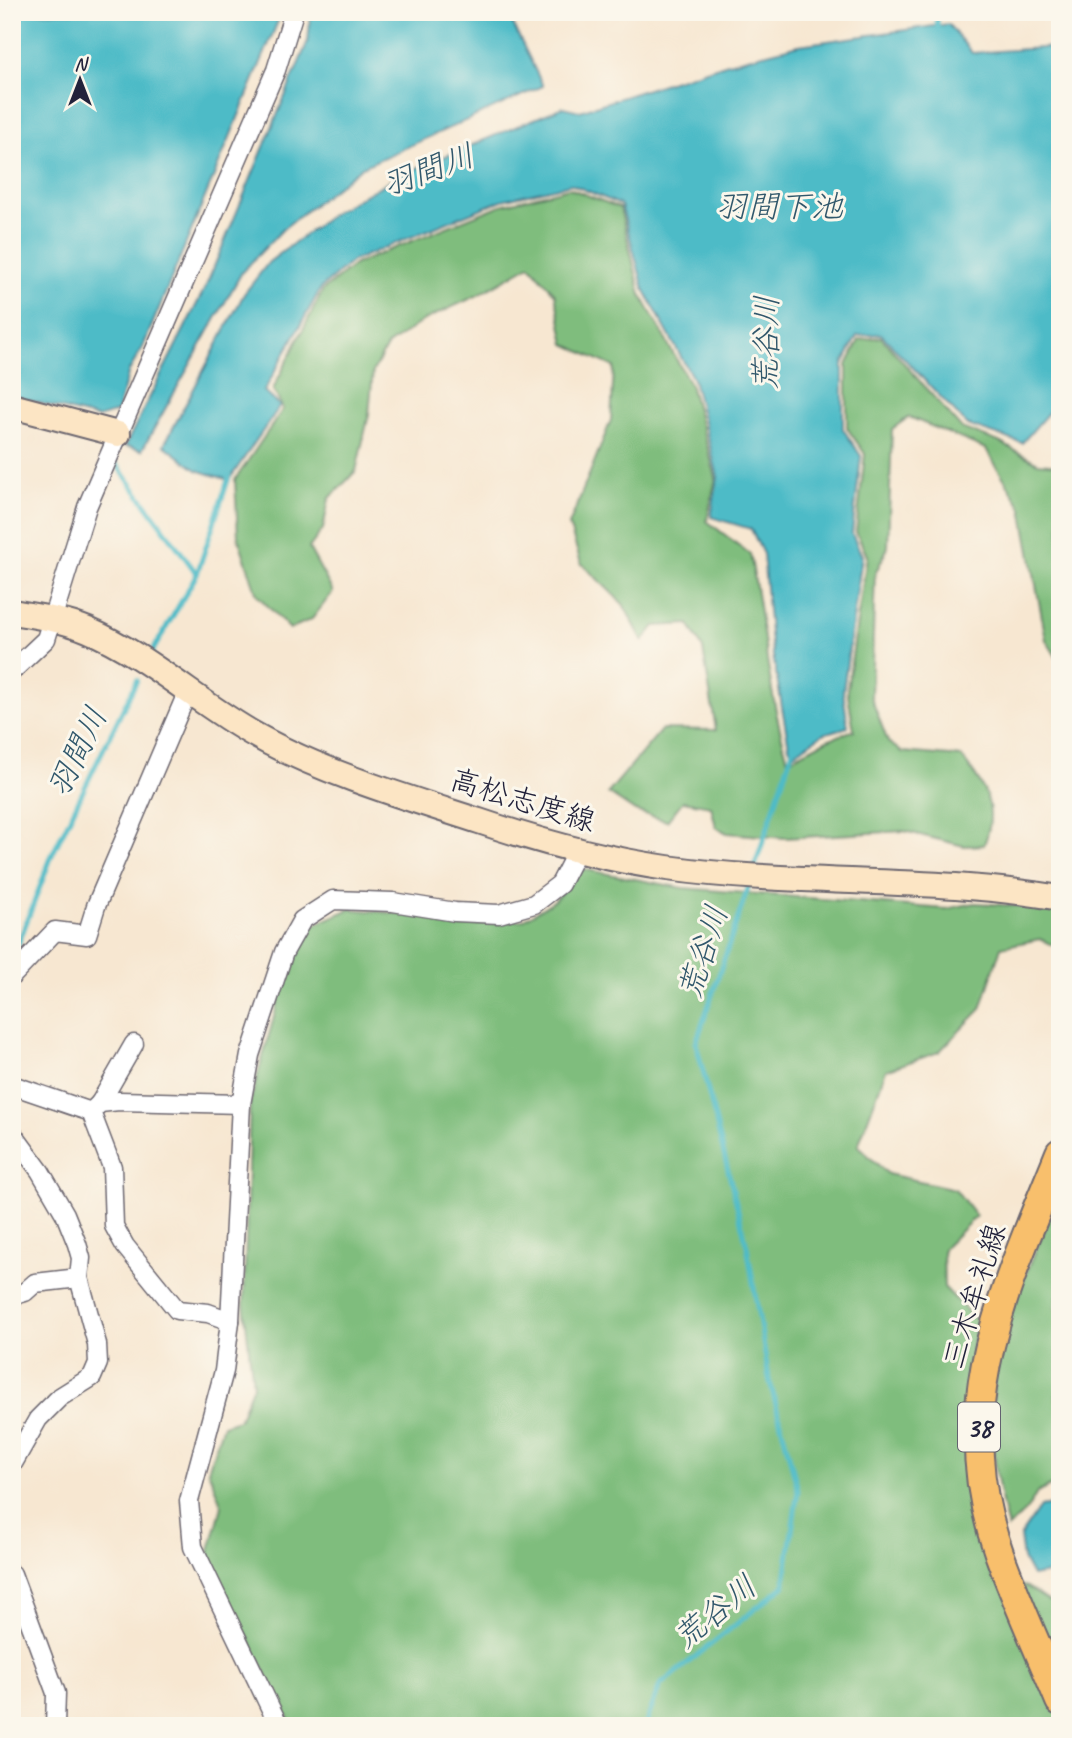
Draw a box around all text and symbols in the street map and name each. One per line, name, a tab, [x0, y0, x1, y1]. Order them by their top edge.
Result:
north arrow	[46, 46, 116, 116]
text: N	[74, 52, 89, 76]
water label: 羽間川	[376, 134, 480, 206]
water label: 羽間下池	[715, 186, 844, 227]
water label: 荒谷川	[745, 295, 787, 391]
water label: 羽間川	[38, 700, 116, 804]
street label: 高松志度線	[446, 760, 600, 840]
water label: 荒谷川	[669, 900, 737, 1004]
street label: 三木牟礼線	[934, 1219, 1014, 1373]
road number: 38	[958, 1402, 1000, 1452]
water label: 荒谷川	[665, 1566, 765, 1658]

